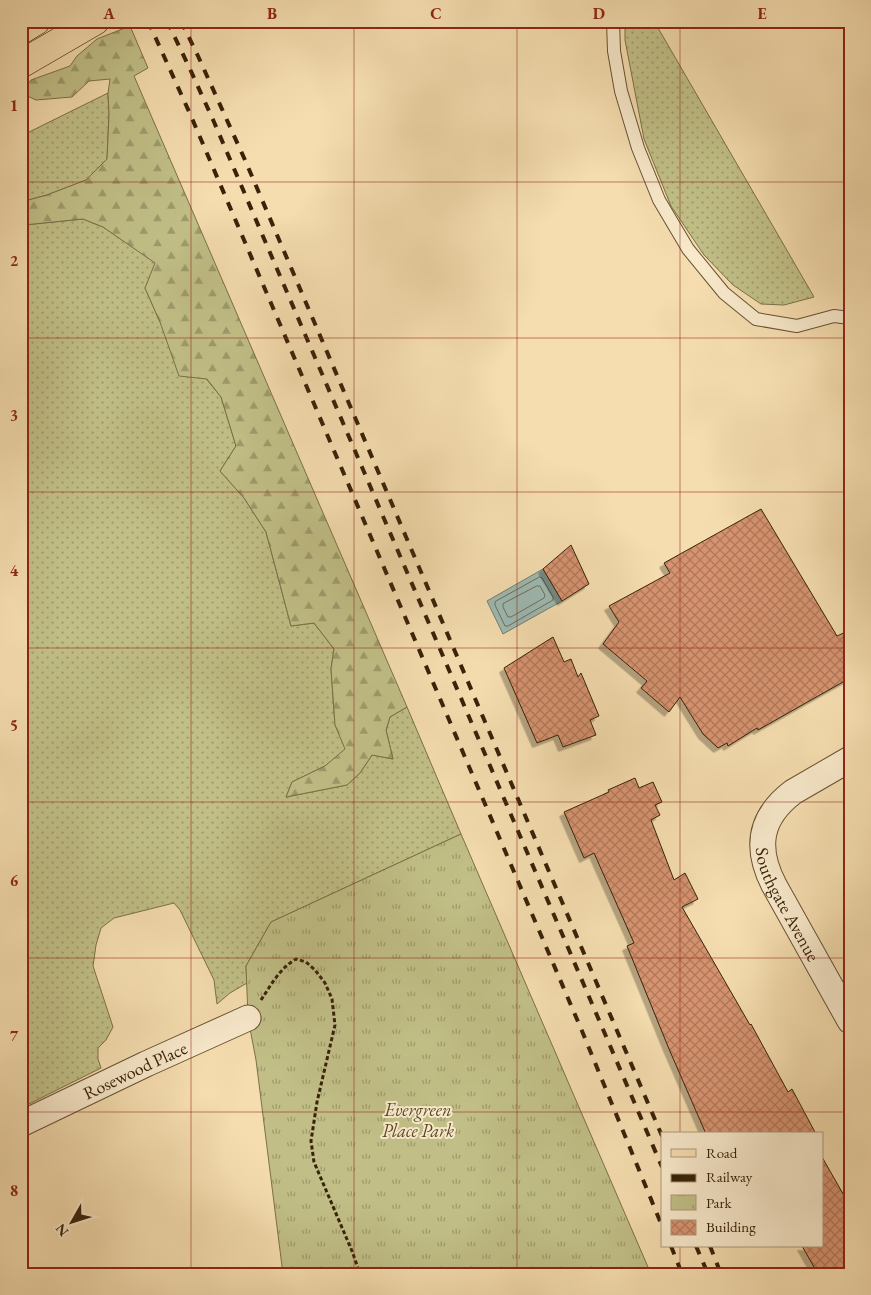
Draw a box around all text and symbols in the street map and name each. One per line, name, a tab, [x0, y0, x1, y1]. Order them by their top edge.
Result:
text: A	[102, 3, 115, 24]
text: B	[267, 3, 277, 24]
text: C	[430, 3, 442, 24]
text: D	[593, 3, 605, 24]
text: E	[757, 3, 767, 24]
text: 1	[10, 95, 18, 116]
text: 2	[10, 250, 19, 271]
text: 3	[10, 405, 18, 426]
text: 4	[10, 560, 19, 581]
text: 5	[10, 715, 18, 736]
street label: Southgate Avenue	[751, 846, 826, 965]
text: 6	[10, 870, 19, 891]
text: 7	[10, 1025, 19, 1046]
street label: Rosewood Place	[79, 1036, 190, 1104]
park label: Evergreen Place Park	[382, 1098, 454, 1142]
legend	[661, 1132, 824, 1248]
text: Road	[706, 1143, 738, 1162]
text: Railway	[706, 1167, 753, 1186]
text: 8	[10, 1180, 18, 1201]
text: Park	[706, 1193, 733, 1212]
north arrow	[48, 1198, 98, 1248]
text: Building	[706, 1217, 756, 1236]
text: N	[51, 1220, 72, 1240]

